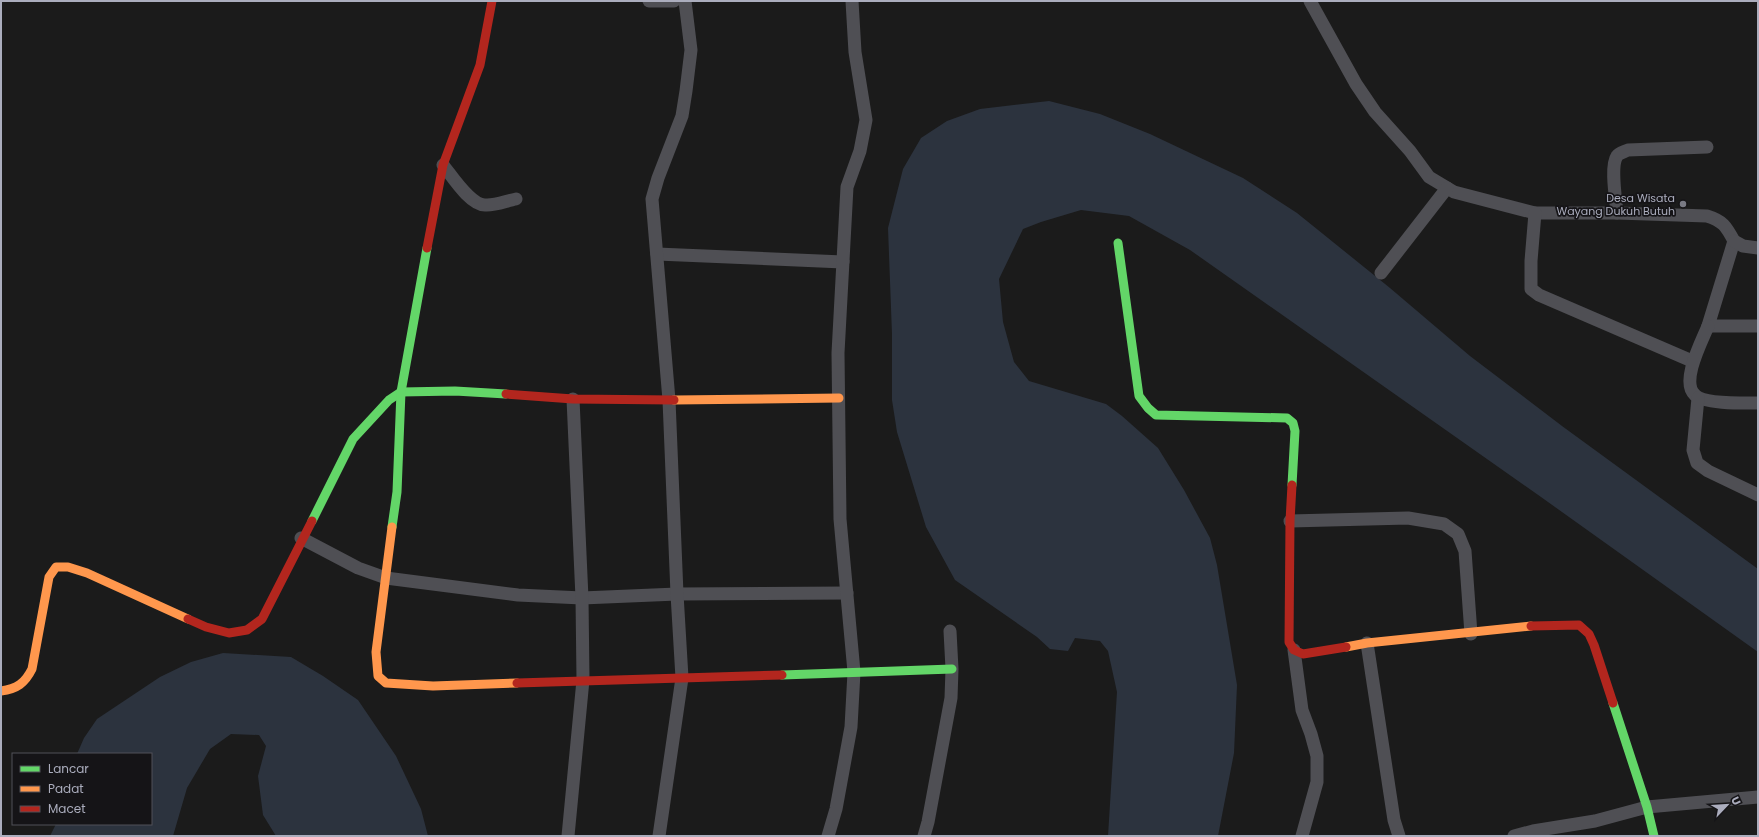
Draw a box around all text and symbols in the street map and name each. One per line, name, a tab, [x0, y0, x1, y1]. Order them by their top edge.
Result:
place label: Desa Wisata Wayang Dukuh Butuh	[1556, 190, 1675, 219]
marker: Desa Wisata Wayang Dukuh Butuh	[1678, 199, 1688, 209]
legend	[12, 753, 152, 825]
text: Lancar	[48, 760, 89, 777]
text: Padat	[48, 780, 84, 797]
north arrow	[1707, 785, 1747, 825]
text: U	[1727, 794, 1745, 808]
text: Macet	[48, 800, 86, 817]

